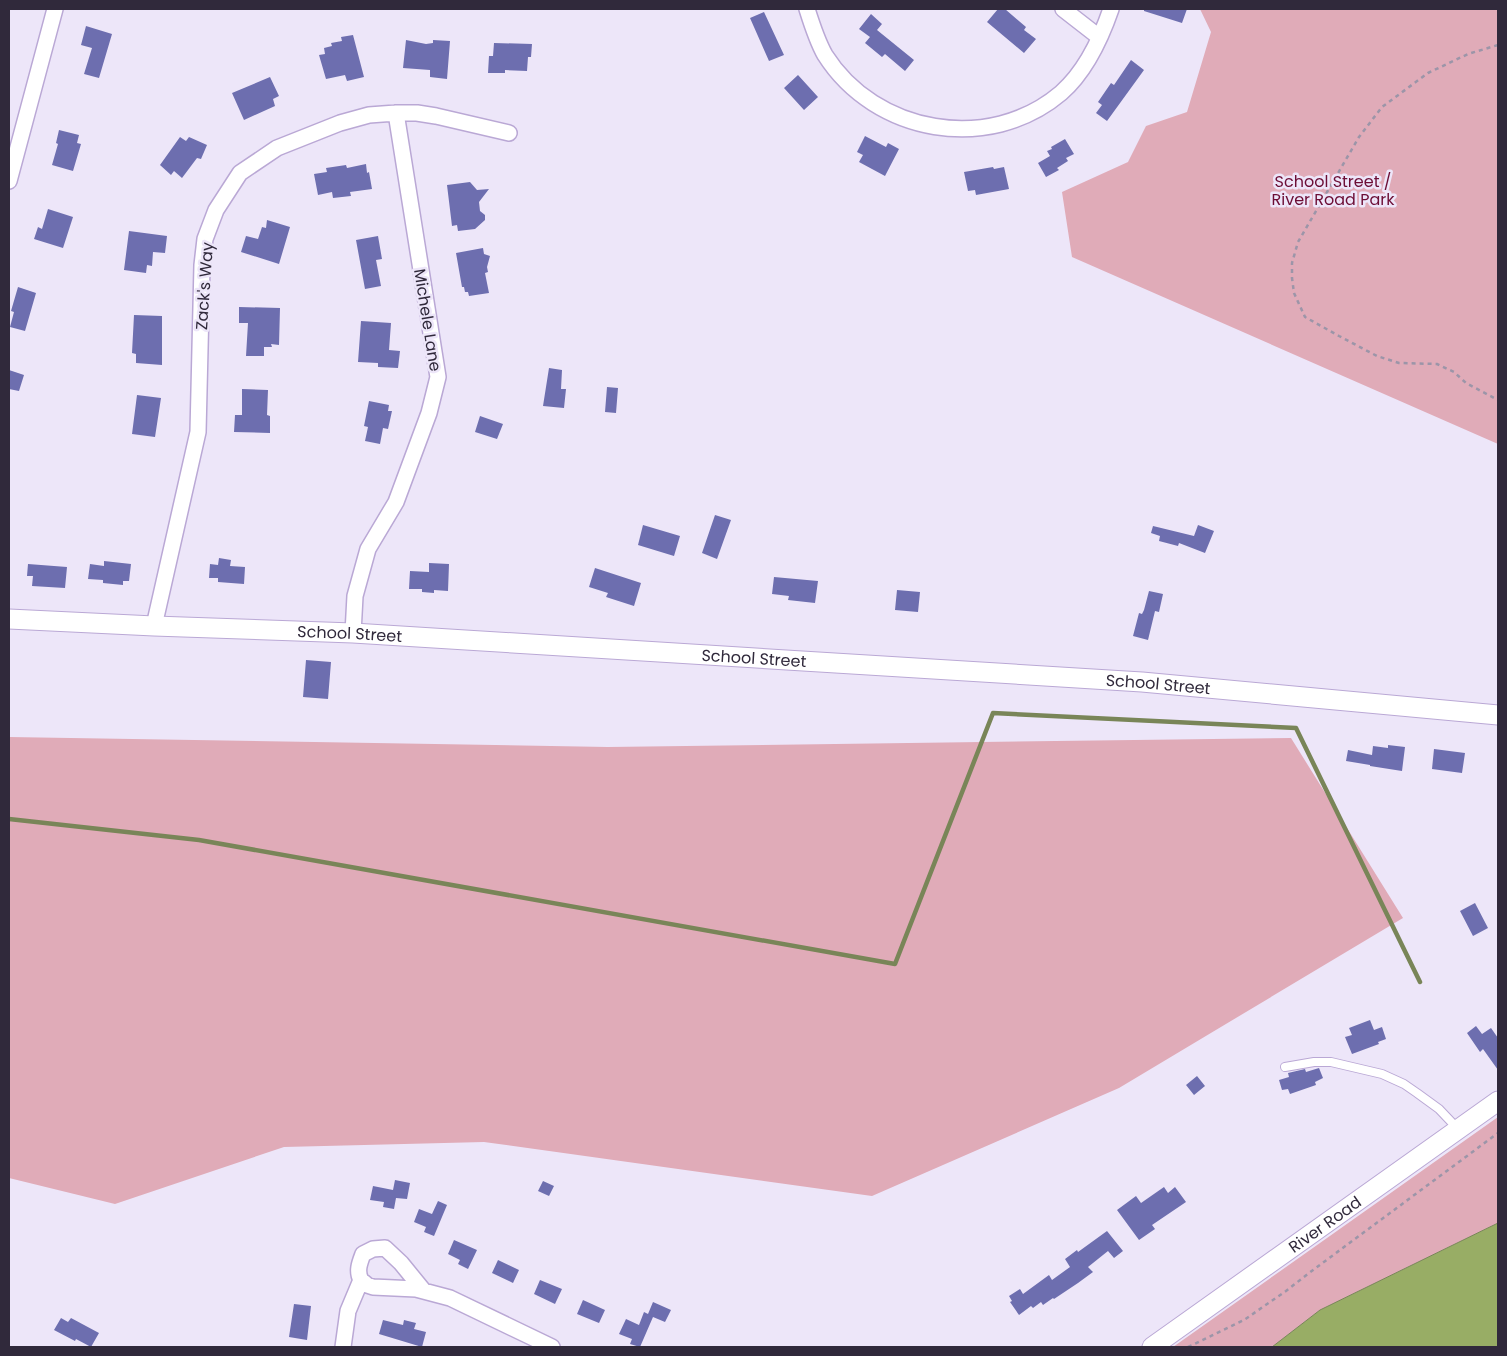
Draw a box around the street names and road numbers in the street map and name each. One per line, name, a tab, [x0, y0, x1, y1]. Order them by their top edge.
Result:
street label: Zack's Way	[190, 241, 219, 331]
street label: Michele Lane	[408, 267, 447, 373]
street label: School Street	[297, 620, 403, 648]
street label: School Street	[701, 644, 807, 673]
street label: School Street	[1105, 669, 1212, 700]
street label: River Road	[1284, 1191, 1366, 1258]

